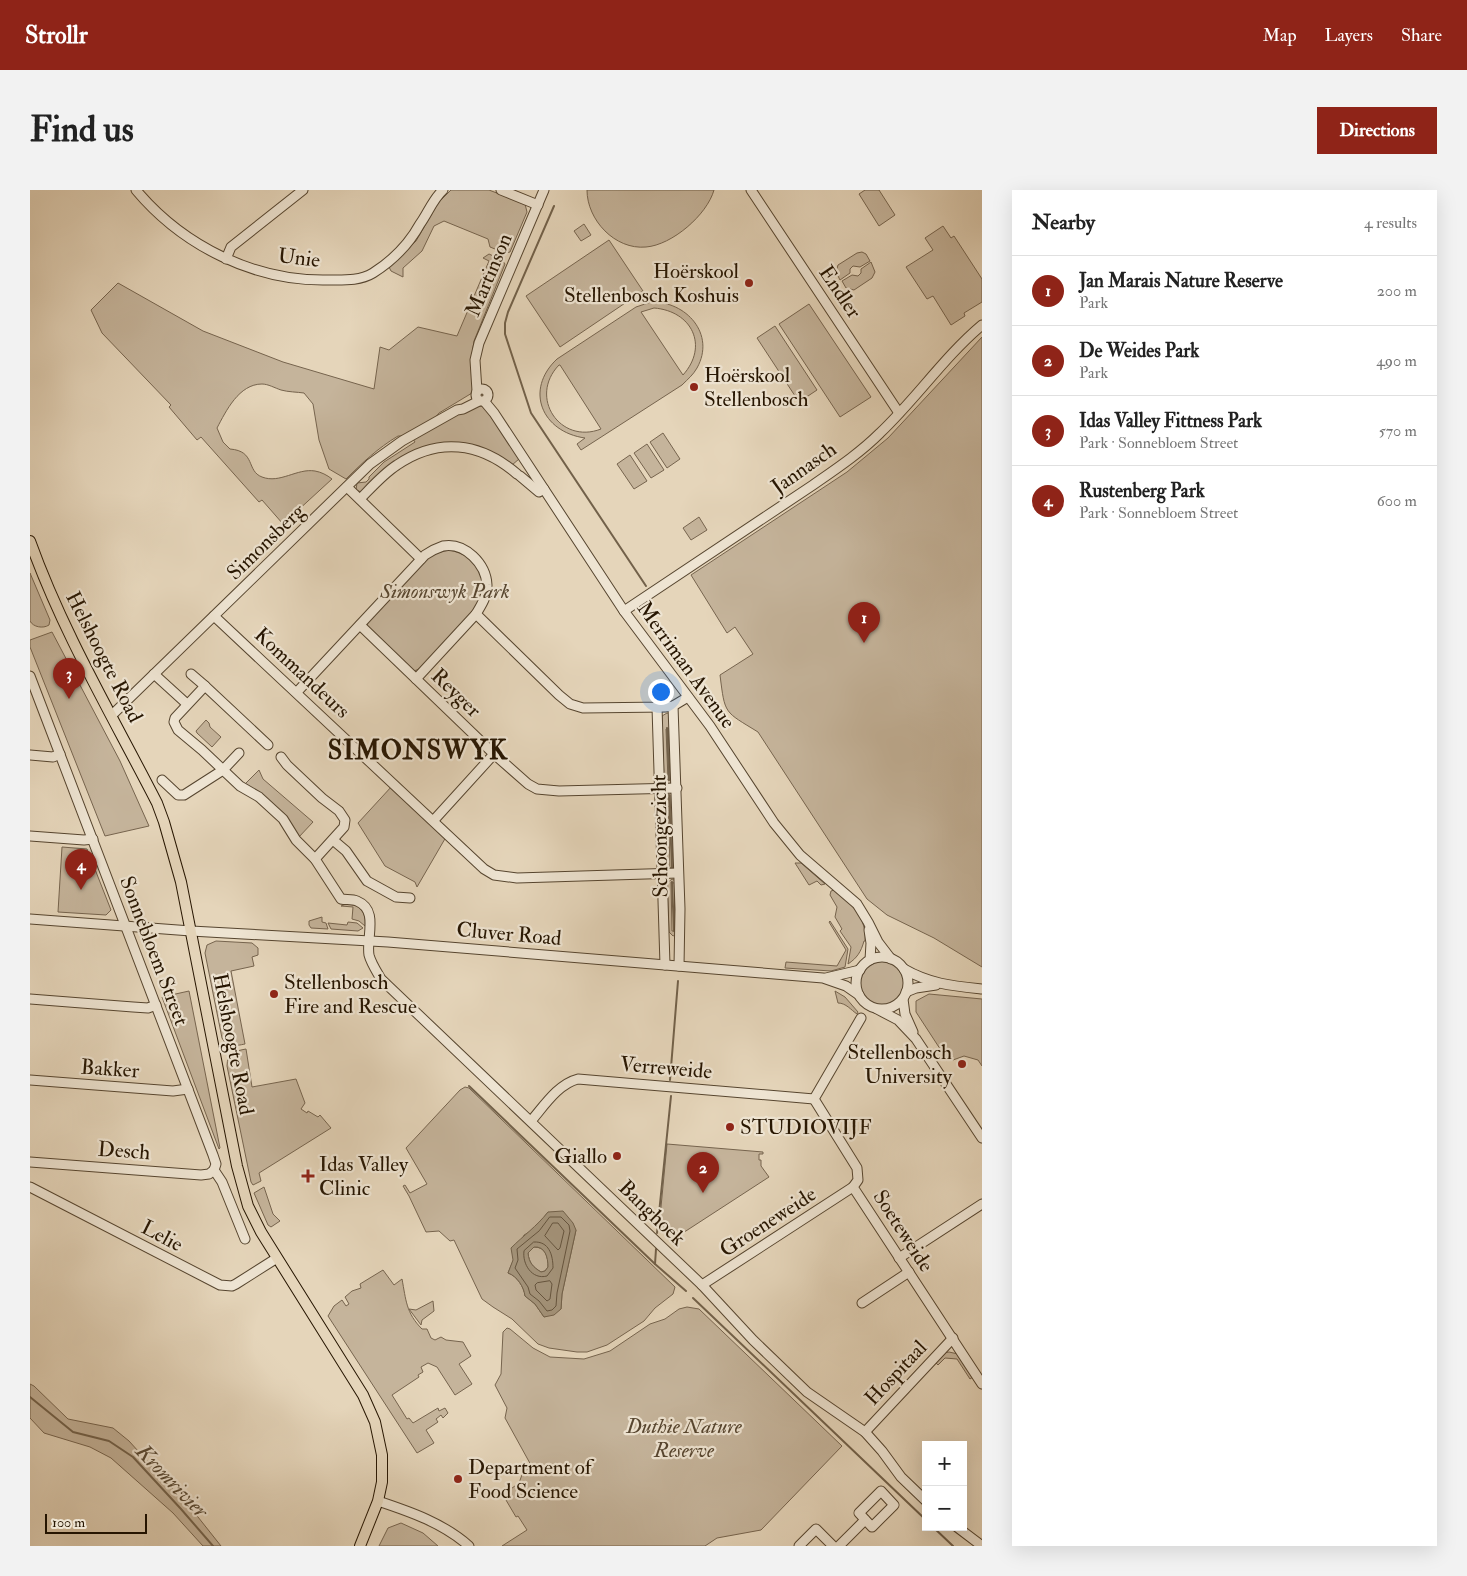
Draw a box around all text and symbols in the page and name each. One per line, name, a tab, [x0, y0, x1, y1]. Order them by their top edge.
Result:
text: Strollr	[25, 20, 88, 51]
text: Map	[1263, 24, 1297, 47]
text: Layers	[1325, 24, 1373, 47]
text: Share	[1401, 24, 1442, 47]
button: Directions	[1317, 107, 1437, 154]
text: Find us	[30, 108, 134, 152]
text: Nearby	[1032, 209, 1095, 236]
text: 4 results	[1364, 213, 1417, 233]
street label: Martinson	[459, 229, 519, 321]
street label: Unie	[276, 242, 322, 274]
place label: Hoërskool Stellenbosch Koshuis	[564, 258, 740, 309]
street label: Endler	[813, 260, 868, 324]
text: Jan Marais Nature Reserve	[1079, 269, 1283, 293]
marker: Hoërskool Stellenbosch Koshuis	[743, 277, 755, 289]
text: 1	[1045, 281, 1051, 301]
text: 200 m	[1377, 281, 1417, 301]
text: Park	[1079, 293, 1108, 313]
text: De Weides Park	[1079, 339, 1199, 363]
text: 2	[1044, 351, 1052, 371]
text: 490 m	[1376, 351, 1417, 371]
place label: Hoërskool Stellenbosch	[704, 362, 809, 413]
text: Park	[1079, 363, 1108, 383]
marker: Hoërskool Stellenbosch	[688, 381, 700, 393]
text: Idas Valley Fittness Park	[1079, 409, 1262, 433]
text: 3	[1045, 421, 1051, 441]
text: 570 m	[1379, 421, 1417, 441]
text: Park · Sonnebloem Street	[1079, 433, 1238, 453]
street label: Jannasch	[765, 436, 842, 501]
text: Rustenberg Park	[1079, 479, 1205, 503]
text: 4	[1044, 491, 1052, 511]
text: 600 m	[1377, 491, 1417, 511]
street label: Simonsberg	[221, 498, 311, 586]
text: Park · Sonnebloem Street	[1079, 503, 1238, 523]
park label: Simonswyk Park	[379, 578, 510, 605]
street label: Helshoogte Road	[59, 587, 149, 728]
street label: Merriman Avenue	[631, 596, 741, 734]
pin: 1	[848, 602, 880, 643]
street label: Kommandeurs	[248, 622, 356, 724]
pin: 3	[53, 658, 85, 699]
street label: Reyger	[425, 663, 487, 724]
your location	[648, 679, 674, 705]
district label: SIMONSWYK	[328, 735, 508, 767]
street label: Schoongezicht	[645, 774, 675, 898]
pin: 4	[65, 849, 97, 890]
street label: Sonnebloem Street	[113, 872, 195, 1030]
street label: Cluver Road	[455, 916, 563, 952]
place label: Stellenbosch Fire and Rescue	[284, 969, 417, 1020]
street label: Helshoogte Road	[206, 971, 260, 1118]
marker: Stellenbosch Fire and Rescue	[268, 988, 280, 1000]
place label: Stellenbosch University	[847, 1039, 953, 1090]
street label: Verreweide	[619, 1051, 713, 1085]
street label: Bakker	[80, 1053, 140, 1085]
marker: Stellenbosch University	[956, 1058, 968, 1070]
place label: STUDIOVIJF	[740, 1114, 872, 1141]
marker: STUDIOVIJF	[724, 1121, 736, 1133]
street label: Desch	[97, 1136, 151, 1166]
place label: Giallo	[554, 1143, 607, 1170]
marker: Giallo	[611, 1150, 623, 1162]
place label: Idas Valley Clinic	[319, 1151, 409, 1202]
pin: 2	[687, 1152, 719, 1193]
marker: Idas Valley Clinic	[301, 1169, 315, 1183]
street label: Banghoek	[613, 1174, 691, 1252]
street label: Groeneweide	[714, 1181, 822, 1263]
street label: Soeteweide	[867, 1185, 940, 1277]
street label: Lelie	[136, 1214, 188, 1258]
street label: Hospitaal	[859, 1334, 933, 1411]
park label: Duthie Nature Reserve	[625, 1413, 743, 1464]
water label: Kromrivier	[129, 1437, 216, 1525]
map controls	[922, 1441, 967, 1531]
button: +	[922, 1441, 967, 1486]
place label: Department of Food Science	[468, 1454, 595, 1505]
marker: Department of Food Science	[452, 1473, 464, 1485]
button: −	[922, 1486, 967, 1531]
scale bar	[45, 1511, 148, 1534]
text: 100 m	[52, 1514, 85, 1531]

